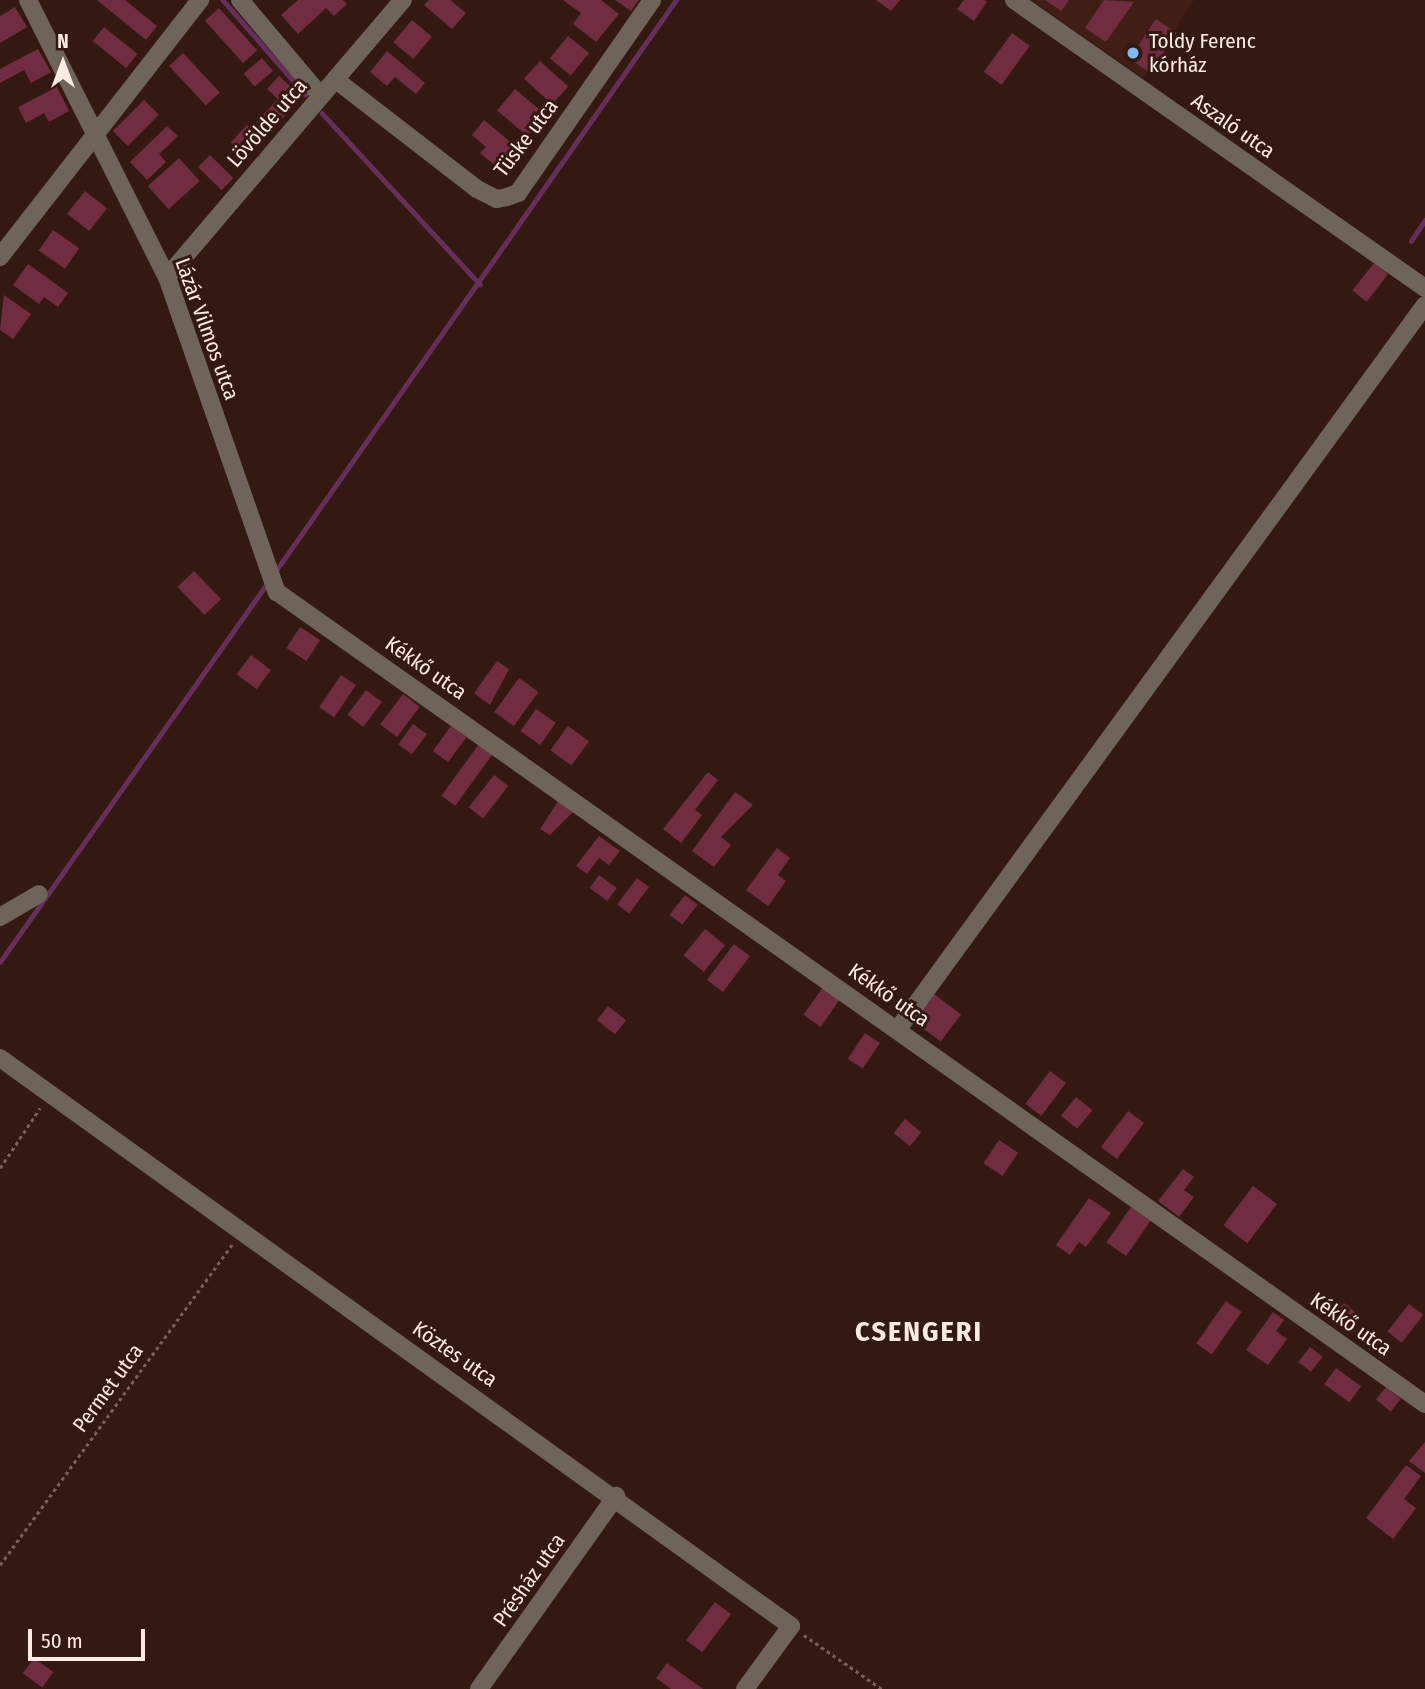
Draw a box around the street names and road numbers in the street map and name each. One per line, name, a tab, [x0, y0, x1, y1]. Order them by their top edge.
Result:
street label: Lövölde utca	[222, 74, 312, 172]
street label: Aszaló utca	[1186, 88, 1280, 164]
street label: Tüske utca	[489, 94, 563, 182]
street label: Lázár Vilmos utca	[170, 255, 244, 403]
street label: Kékkő utca	[381, 631, 471, 705]
street label: Kékkő utca	[844, 958, 934, 1032]
street label: Kékkő utca	[1306, 1287, 1396, 1361]
street label: Köztes utca	[408, 1316, 502, 1392]
street label: Permet utca	[68, 1339, 148, 1437]
street label: Présház utca	[488, 1529, 570, 1631]

